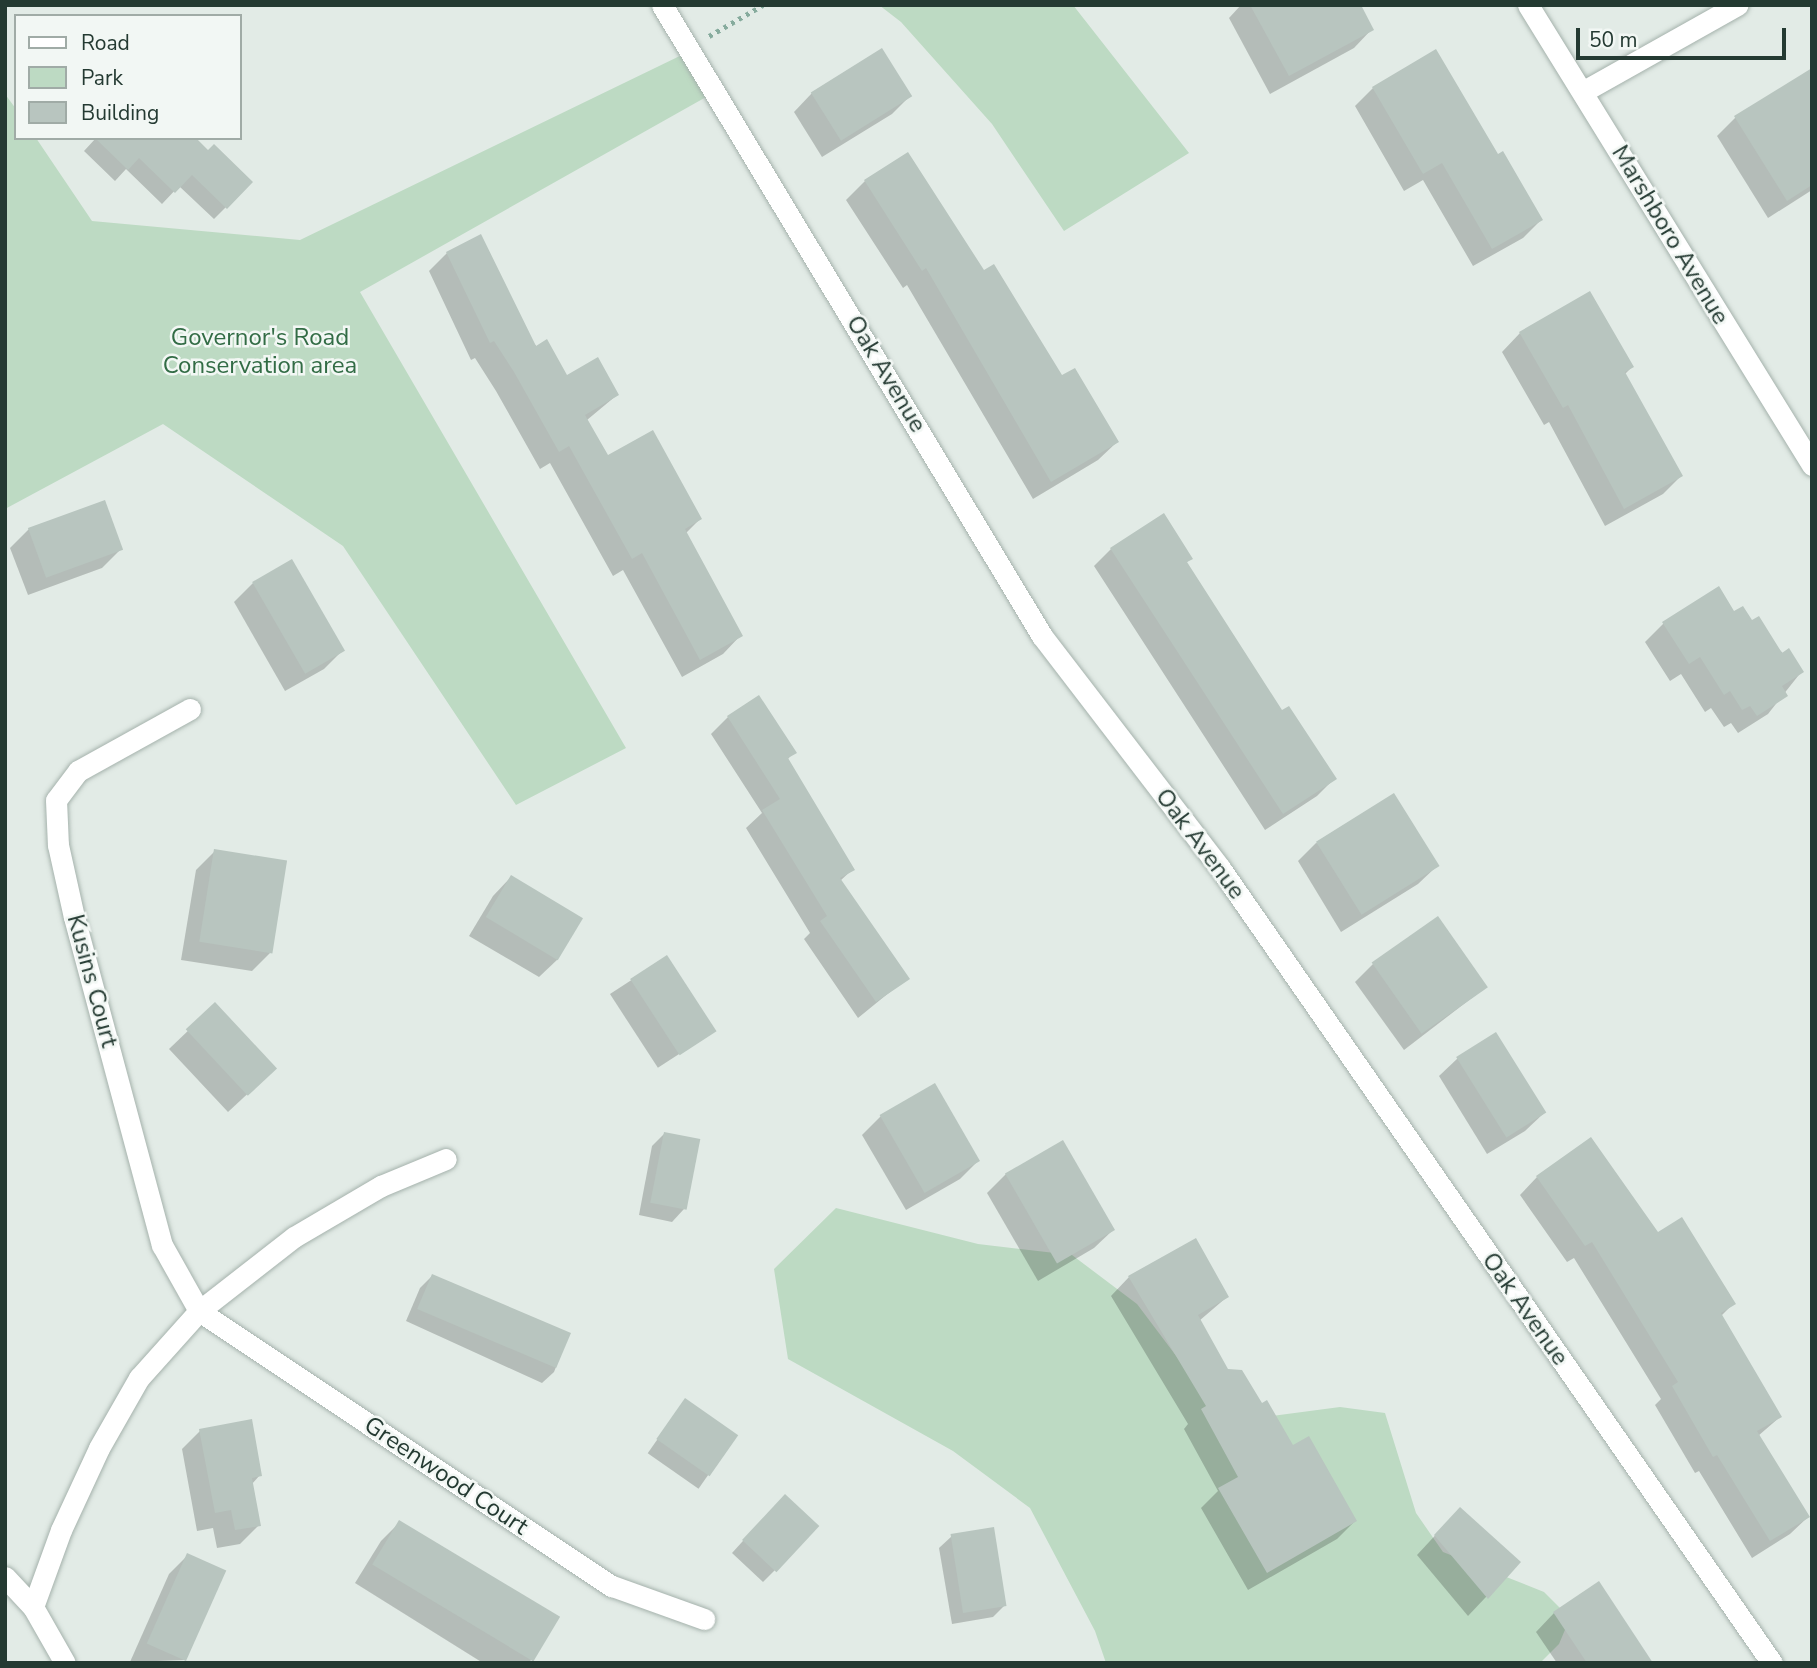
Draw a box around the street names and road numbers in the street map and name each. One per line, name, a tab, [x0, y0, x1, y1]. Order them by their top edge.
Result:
street label: Marshboro Avenue	[1605, 140, 1735, 330]
street label: Oak Avenue	[840, 310, 932, 438]
street label: Oak Avenue	[1149, 783, 1251, 905]
street label: Kusins Court	[60, 911, 124, 1051]
street label: Oak Avenue	[1476, 1247, 1574, 1371]
street label: Greenwood Court	[359, 1411, 533, 1541]

